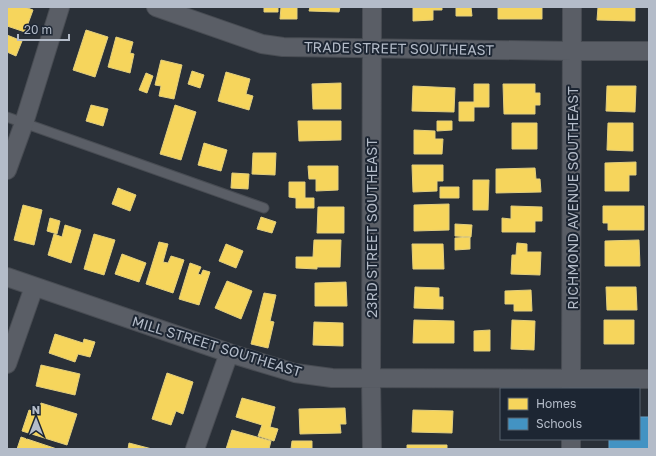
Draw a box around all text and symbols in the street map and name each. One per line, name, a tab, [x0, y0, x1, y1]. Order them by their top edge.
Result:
scale bar	[18, 16, 69, 42]
text: 20 m	[24, 22, 52, 37]
street label: TRADE STREET SOUTHEAST	[304, 38, 494, 58]
street label: RICHMOND AVENUE SOUTHEAST	[564, 86, 581, 310]
street label: 23RD STREET SOUTHEAST	[363, 138, 380, 318]
street label: MILL STREET SOUTHEAST	[130, 312, 304, 380]
legend	[500, 388, 640, 440]
text: Homes	[536, 396, 576, 411]
north arrow	[16, 400, 56, 440]
text: N	[32, 403, 40, 416]
text: Schools	[536, 416, 582, 431]

